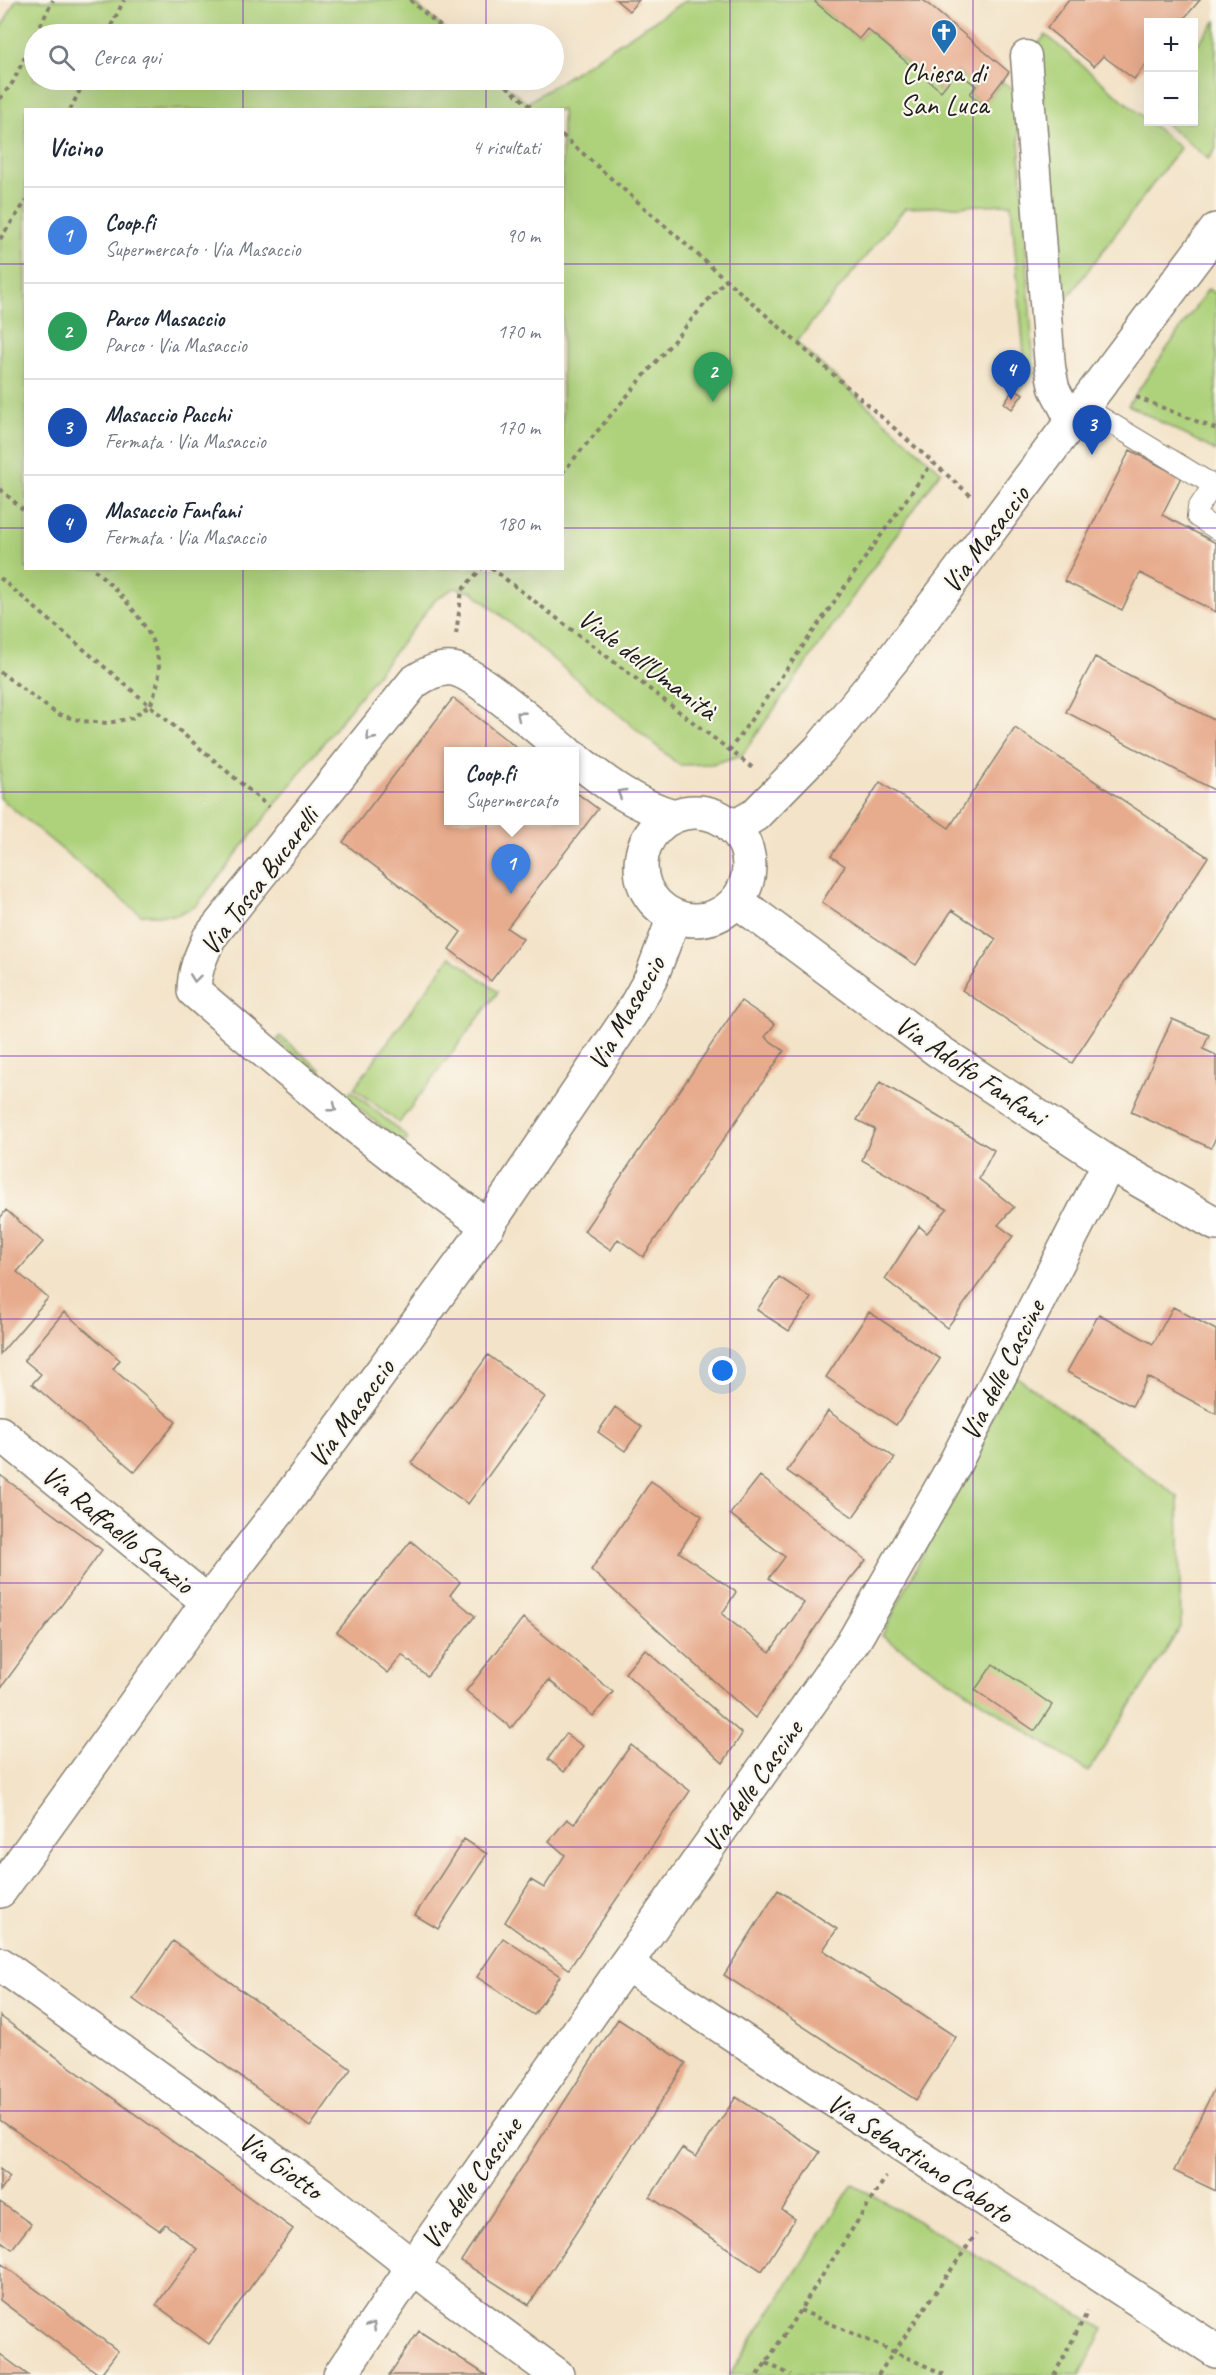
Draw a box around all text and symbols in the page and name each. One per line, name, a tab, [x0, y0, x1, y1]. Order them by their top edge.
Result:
church icon: Chiesa di San Luca	[929, 17, 959, 55]
map controls	[1144, 18, 1198, 126]
button: +	[1144, 18, 1198, 72]
search box	[24, 24, 564, 90]
icon: search	[45, 41, 78, 74]
text: Cerca qui	[93, 43, 161, 71]
place label: Chiesa di San Luca	[900, 55, 991, 122]
button: −	[1144, 72, 1198, 126]
text: Vicino	[48, 131, 102, 164]
text: 4 risultati	[472, 135, 540, 160]
text: Coop.fi	[105, 209, 154, 237]
text: 1	[63, 223, 72, 248]
text: 90 m	[506, 223, 540, 248]
text: Supermercato · Via Masaccio	[105, 237, 301, 262]
text: Parco Masaccio	[105, 305, 224, 333]
text: 2	[63, 319, 72, 344]
text: 170 m	[497, 319, 540, 344]
text: Parco · Via Masaccio	[105, 333, 247, 358]
pin: 4	[992, 350, 1030, 400]
pin: 2	[694, 352, 732, 402]
text: Masaccio Pacchi	[105, 401, 230, 429]
pin: 3	[1072, 406, 1112, 455]
text: 3	[63, 415, 72, 440]
text: 170 m	[497, 415, 540, 440]
text: Fermata · Via Masaccio	[105, 429, 266, 454]
street label: Via Masaccio	[933, 477, 1038, 600]
text: Masaccio Fanfani	[105, 497, 240, 525]
text: 4	[63, 511, 72, 536]
text: 180 m	[497, 511, 540, 536]
text: Fermata · Via Masaccio	[105, 525, 266, 550]
street label: Viale dell'Umanità	[571, 600, 726, 729]
one-way arrow	[516, 711, 527, 722]
one-way arrow	[366, 730, 377, 741]
popup	[444, 747, 579, 825]
text: Coop.fi	[465, 760, 515, 788]
text: Supermercato	[465, 788, 558, 813]
one-way arrow	[617, 789, 627, 800]
street label: Via Tosca Bucarelli	[192, 797, 328, 962]
pin: 1	[492, 844, 530, 894]
street label: Via Masaccio	[579, 948, 674, 1076]
one-way arrow	[189, 973, 202, 983]
street label: Via Adolfo Fanfani	[889, 1007, 1056, 1135]
one-way arrow	[326, 1100, 337, 1111]
street label: Via delle Cascine	[952, 1292, 1053, 1446]
street label: Via Masaccio	[300, 1350, 403, 1474]
your location	[708, 1356, 737, 1385]
street label: Via Raffaello Sanzio	[35, 1457, 203, 1602]
street label: Via delle Cascine	[694, 1712, 811, 1859]
street label: Via Sebastiano Caboto	[821, 2085, 1021, 2232]
street label: Via delle Cascine	[413, 2109, 530, 2256]
street label: Via Giotto	[233, 2123, 332, 2209]
one-way arrow	[365, 2322, 376, 2333]

